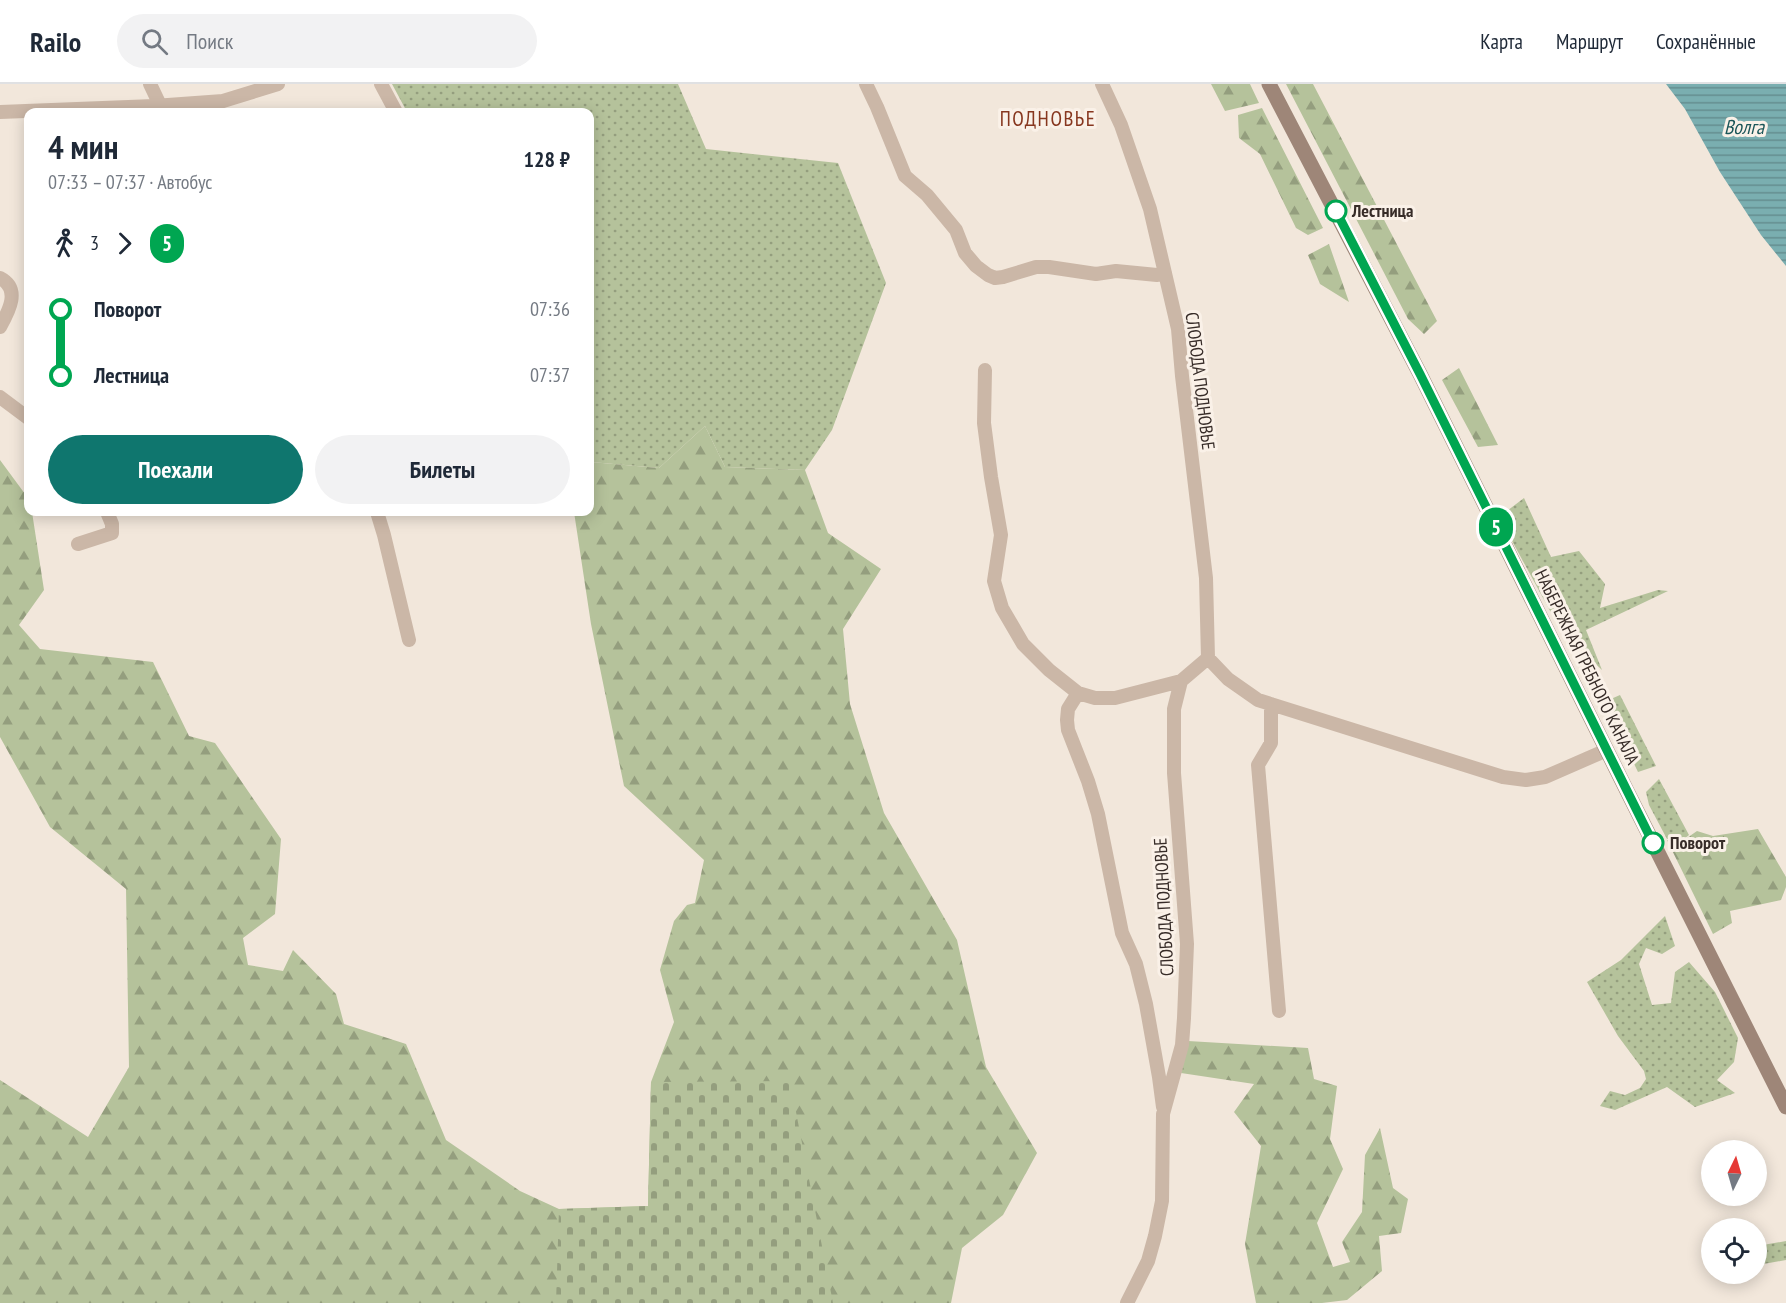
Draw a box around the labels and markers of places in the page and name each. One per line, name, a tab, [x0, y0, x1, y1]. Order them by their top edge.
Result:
place label: Лестница	[1351, 199, 1413, 222]
marker: Лестница	[1325, 200, 1347, 222]
place label: Поворот	[1670, 831, 1726, 854]
marker: Поворот	[1642, 832, 1664, 854]

